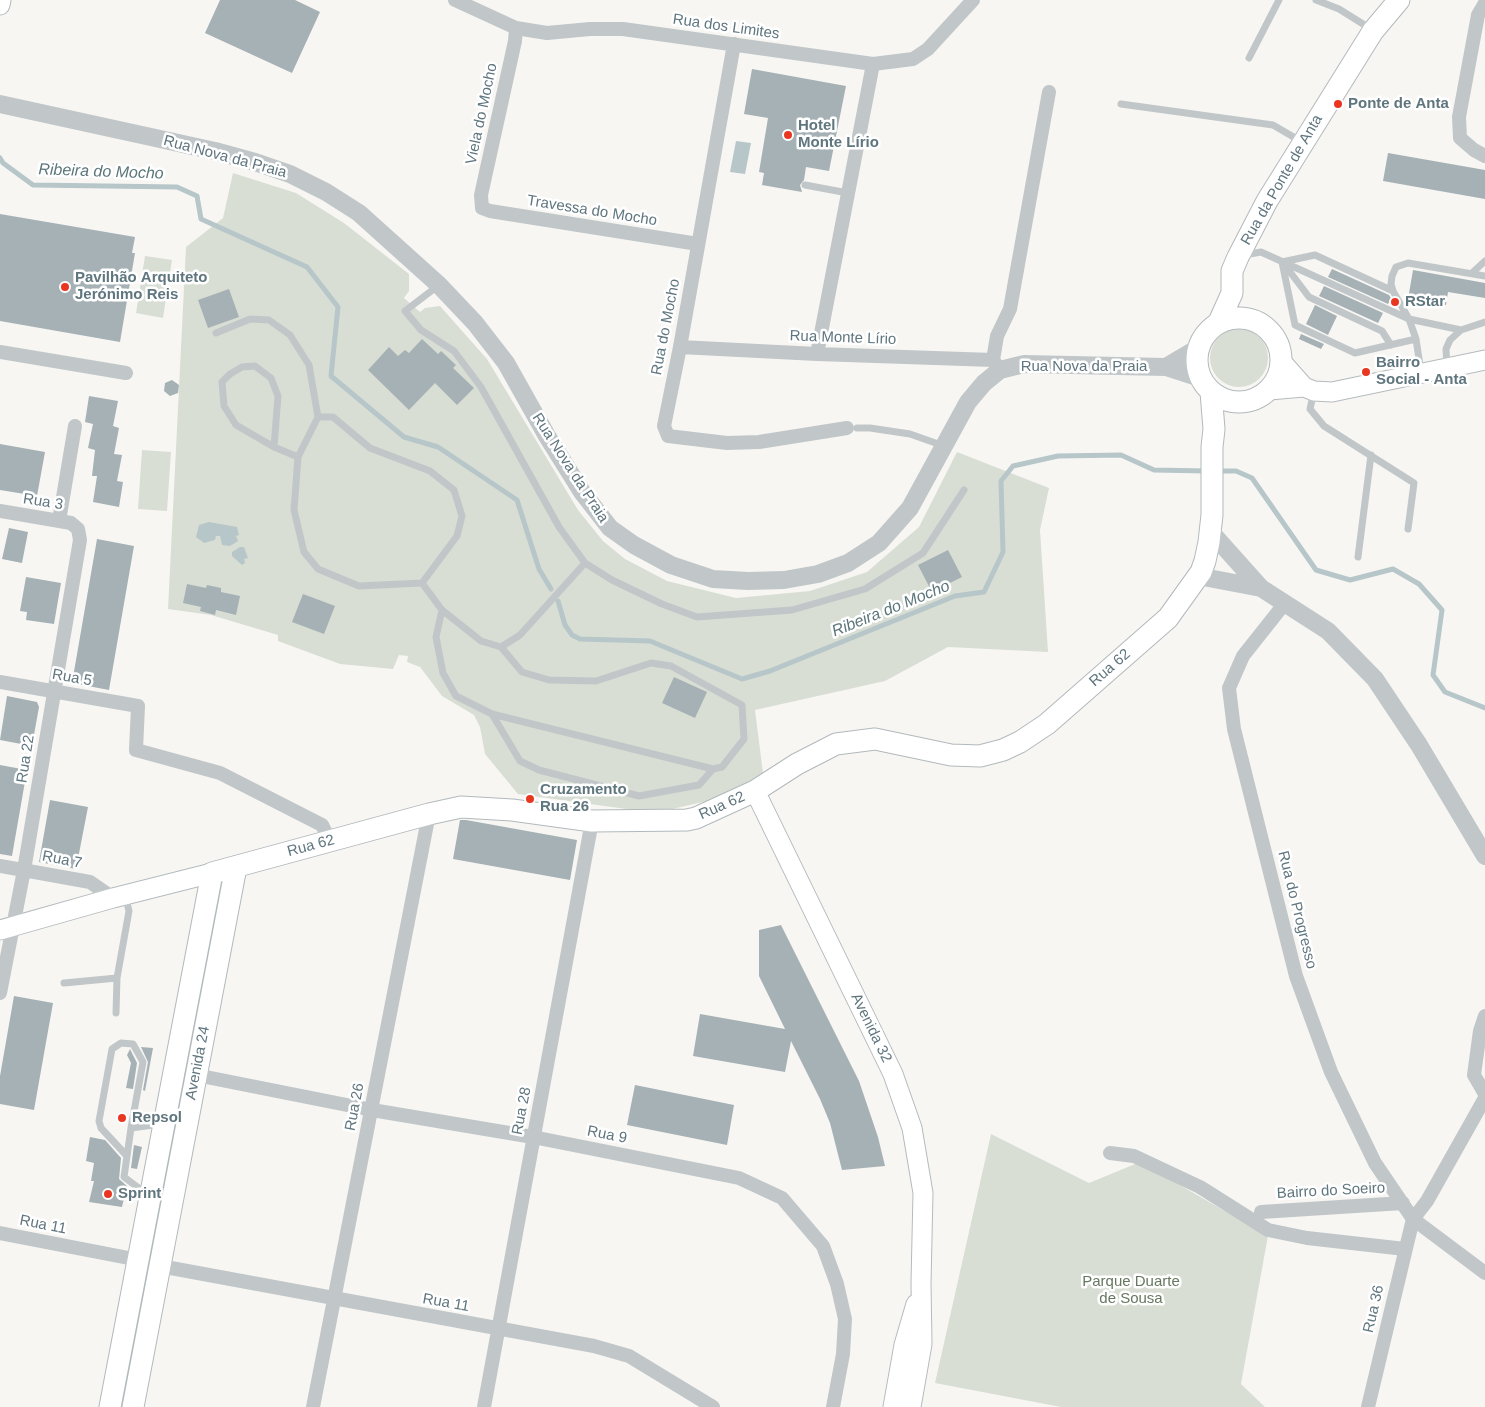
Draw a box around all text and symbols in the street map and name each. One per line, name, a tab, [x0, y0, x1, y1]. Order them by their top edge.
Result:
street label: Rua dos Limites	[671, 11, 781, 43]
street label: Viela do Mocho	[462, 62, 502, 166]
place label: Ponte de Anta	[1348, 95, 1449, 113]
marker: Ponte de Anta	[1332, 98, 1344, 110]
street label: Rua da Ponte de Anta	[1237, 112, 1327, 248]
place label: Hotel Monte Lírio	[798, 117, 879, 152]
marker: Hotel Monte Lírio	[782, 129, 794, 141]
street label: Rua Nova da Praia	[161, 132, 289, 182]
water label: Ribeira do Mocho	[38, 160, 164, 184]
street label: Travessa do Mocho	[526, 192, 658, 230]
place label: Pavilhão Arquiteto Jerónimo Reis	[75, 269, 208, 304]
street label: Rua do Mocho	[648, 277, 684, 377]
marker: Pavilhão Arquiteto Jerónimo Reis	[59, 281, 71, 293]
place label: RStar	[1405, 293, 1445, 311]
marker: RStar	[1389, 296, 1401, 308]
street label: Rua Monte Lírio	[789, 327, 897, 349]
place label: Bairro Social - Anta	[1376, 354, 1467, 389]
street label: Rua Nova da Praia	[1021, 358, 1147, 376]
marker: Bairro Social - Anta	[1360, 366, 1372, 378]
street label: Rua Nova da Praia	[528, 410, 612, 526]
street label: Rua 3	[22, 490, 64, 514]
water label: Ribeira do Mocho	[829, 577, 953, 641]
street label: Rua 62	[1086, 645, 1134, 691]
street label: Rua 5	[51, 666, 93, 690]
street label: Rua 22	[13, 734, 39, 784]
place label: Cruzamento Rua 26	[540, 781, 627, 816]
street label: Rua 62	[696, 788, 748, 824]
marker: Cruzamento Rua 26	[524, 793, 536, 805]
street label: Rua 62	[285, 831, 337, 861]
street label: Rua 7	[41, 847, 83, 873]
street label: Rua do Progresso	[1274, 849, 1320, 971]
street label: Avenida 32	[847, 990, 895, 1066]
street label: Avenida 24	[182, 1025, 214, 1101]
street label: Rua 26	[342, 1082, 368, 1132]
street label: Rua 28	[509, 1086, 535, 1136]
place label: Repsol	[132, 1109, 182, 1127]
marker: Repsol	[116, 1112, 128, 1124]
street label: Rua 9	[586, 1122, 628, 1148]
street label: Bairro do Soeiro	[1276, 1179, 1386, 1203]
place label: Sprint	[118, 1185, 161, 1203]
marker: Sprint	[102, 1188, 114, 1200]
street label: Rua 11	[18, 1212, 68, 1238]
park label: Parque Duarte de Sousa	[1082, 1273, 1180, 1308]
street label: Rua 36	[1360, 1283, 1388, 1335]
street label: Rua 11	[421, 1290, 471, 1316]

